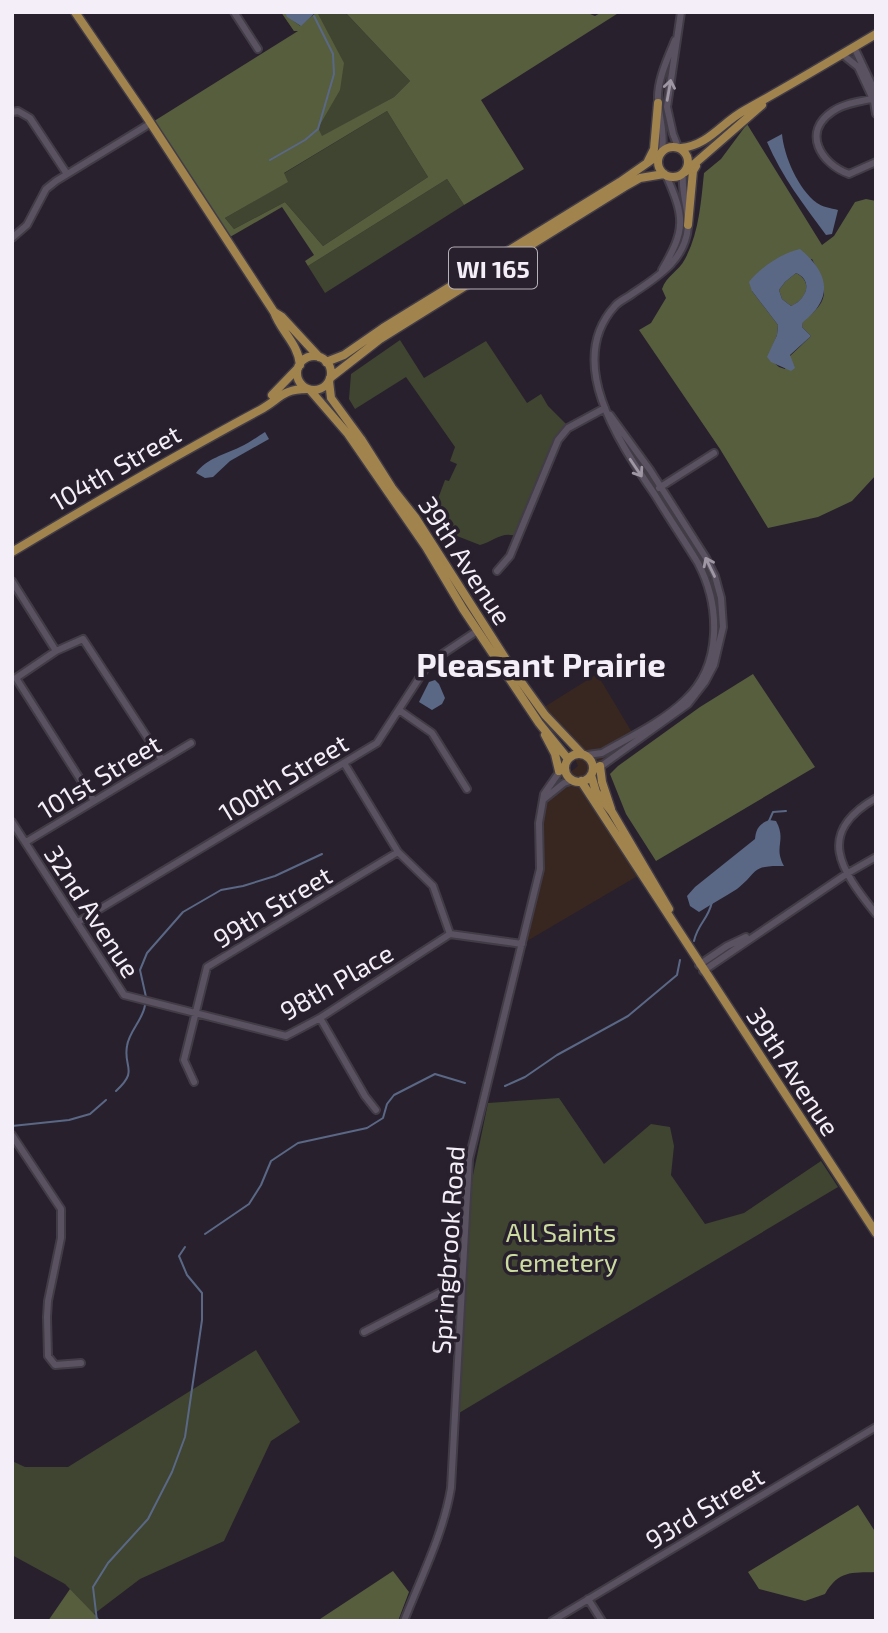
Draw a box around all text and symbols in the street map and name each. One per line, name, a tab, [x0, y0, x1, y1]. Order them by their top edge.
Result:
one-way arrow	[663, 79, 677, 102]
road number: WI 165	[449, 247, 537, 288]
street label: 104th Street	[44, 417, 186, 517]
one-way arrow	[629, 458, 644, 477]
street label: 39th Avenue	[413, 490, 519, 630]
one-way arrow	[703, 557, 717, 578]
district label: Pleasant Prairie	[416, 644, 666, 684]
street label: 100th Street	[213, 726, 353, 828]
street label: 101st Street	[32, 727, 166, 825]
street label: 32nd Avenue	[39, 839, 147, 983]
street label: 99th Street	[207, 858, 337, 953]
street label: 98th Place	[274, 936, 398, 1026]
street label: 39th Avenue	[741, 1001, 847, 1141]
street label: Springbrook Road	[424, 1145, 470, 1355]
park label: All Saints Cemetery	[504, 1216, 618, 1277]
street label: 93rd Street	[639, 1460, 769, 1554]

